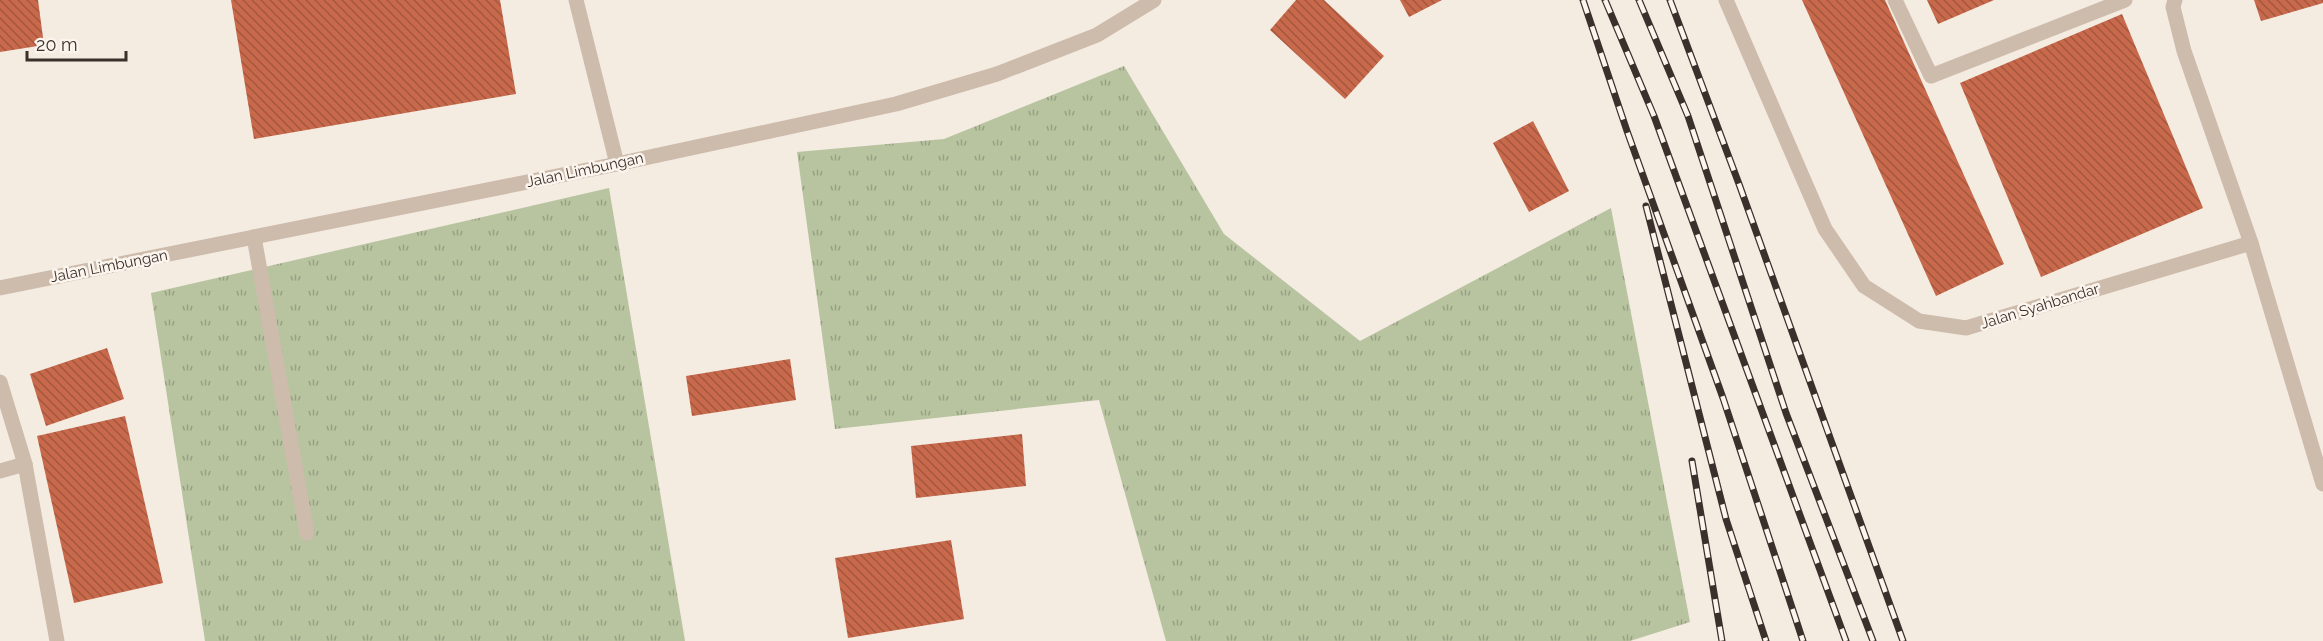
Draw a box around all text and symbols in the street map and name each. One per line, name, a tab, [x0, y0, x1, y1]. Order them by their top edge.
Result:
scale bar	[27, 24, 126, 62]
text: 20 m	[36, 34, 78, 55]
street label: Jalan Limbungan	[525, 149, 645, 191]
street label: Jalan Limbungan	[49, 246, 169, 286]
street label: Jalan Syahbandar	[1979, 279, 2102, 333]

